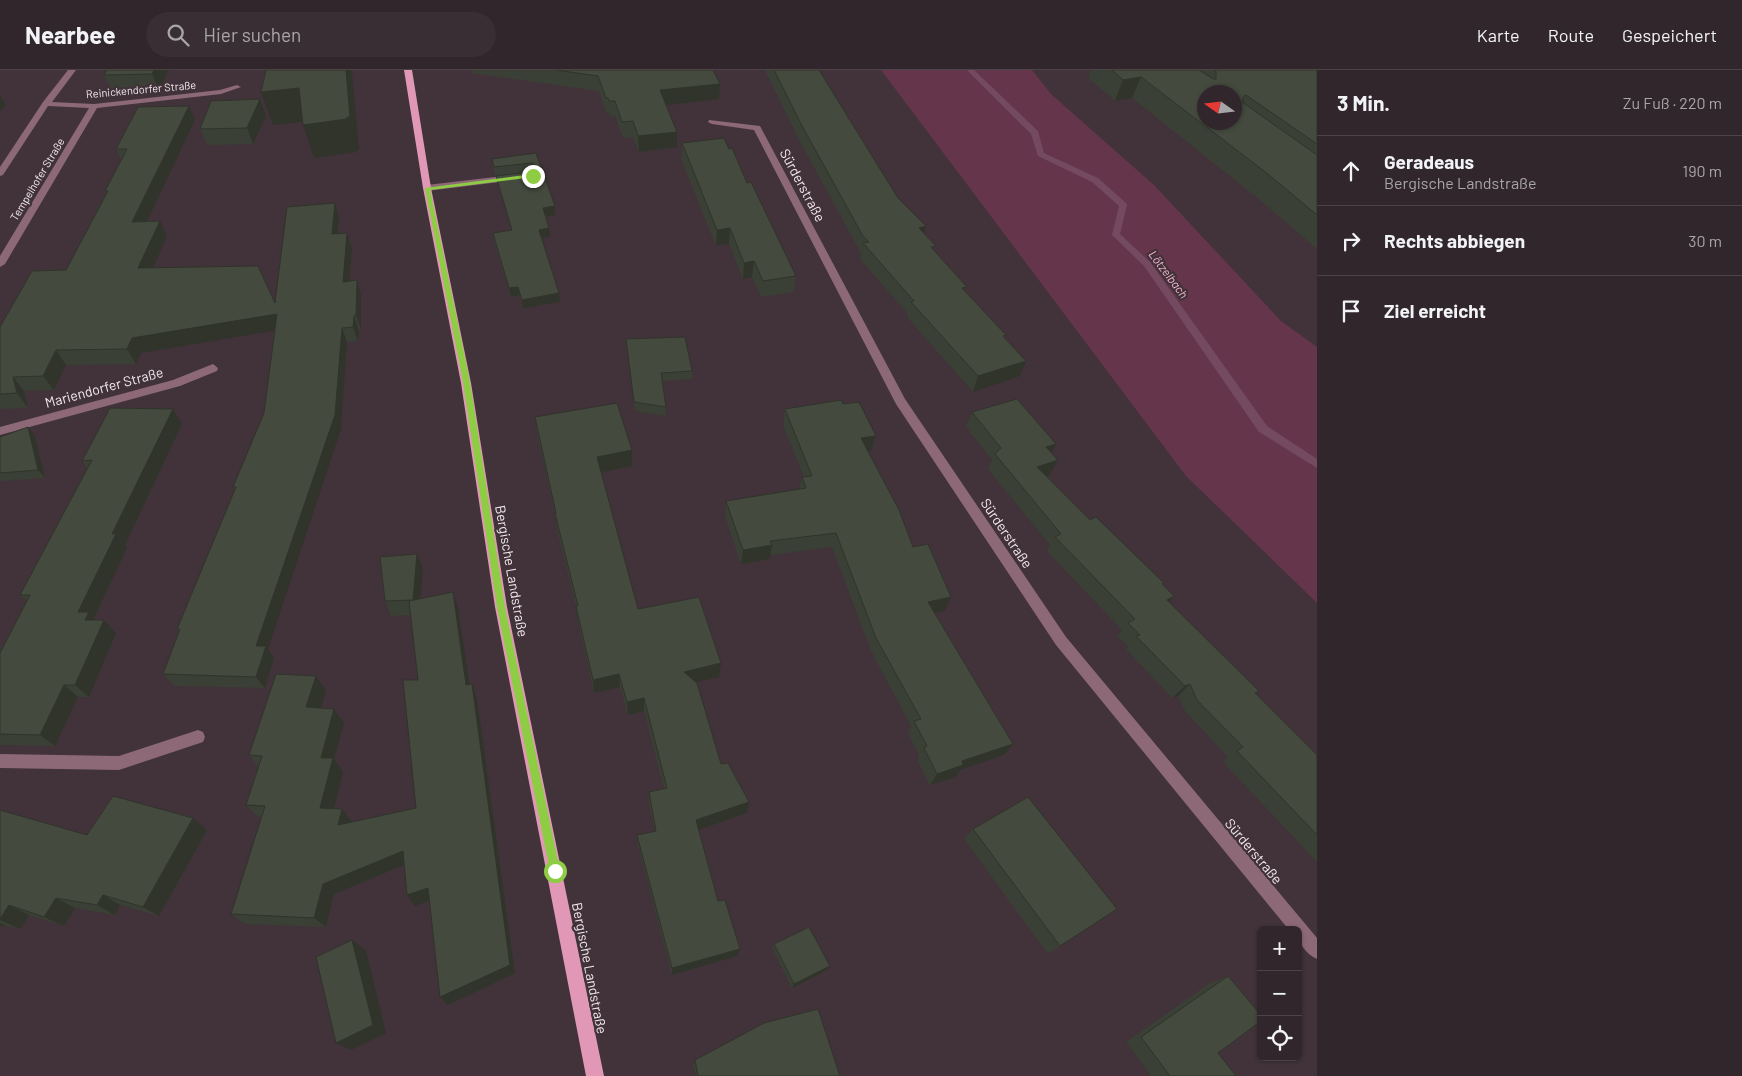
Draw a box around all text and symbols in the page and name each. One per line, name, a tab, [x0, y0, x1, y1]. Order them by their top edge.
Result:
search box	[146, 12, 496, 57]
text: Nearbee	[25, 20, 116, 49]
icon: search	[164, 21, 192, 49]
text: Hier suchen	[204, 23, 301, 46]
text: Karte	[1477, 24, 1520, 46]
text: Route	[1548, 24, 1594, 46]
text: Gespeichert	[1622, 24, 1717, 46]
street label: Reinickendorfer Straße	[85, 78, 197, 100]
north arrow	[1197, 85, 1242, 130]
text: 3 Min.	[1337, 90, 1390, 115]
text: Zu Fuß · 220 m	[1623, 93, 1722, 112]
street label: Tempelhofer Straße	[7, 135, 67, 223]
street label: Sürderstraße	[777, 146, 829, 224]
text: Geradeaus	[1384, 150, 1474, 173]
icon: ahead	[1337, 157, 1365, 185]
text: 190 m	[1683, 161, 1722, 180]
route end	[522, 165, 545, 188]
text: Bergische Landstraße	[1384, 173, 1537, 192]
icon: right	[1337, 227, 1365, 255]
text: Rechts abbiegen	[1384, 229, 1525, 252]
text: 30 m	[1688, 231, 1722, 250]
water label: Lötzelbach	[1147, 247, 1191, 301]
icon: arrive	[1337, 297, 1365, 325]
text: Ziel erreicht	[1384, 299, 1486, 322]
street label: Mariendorfer Straße	[43, 363, 165, 411]
street label: Sürderstraße	[978, 495, 1036, 571]
street label: Bergische Landstraße	[492, 504, 532, 638]
street label: Sürderstraße	[1222, 815, 1286, 887]
route start	[544, 860, 567, 883]
street label: Bergische Landstraße	[569, 901, 611, 1035]
map controls	[1257, 926, 1302, 1061]
button: +	[1257, 926, 1302, 971]
button: −	[1257, 971, 1302, 1016]
button: locate	[1257, 1016, 1302, 1061]

